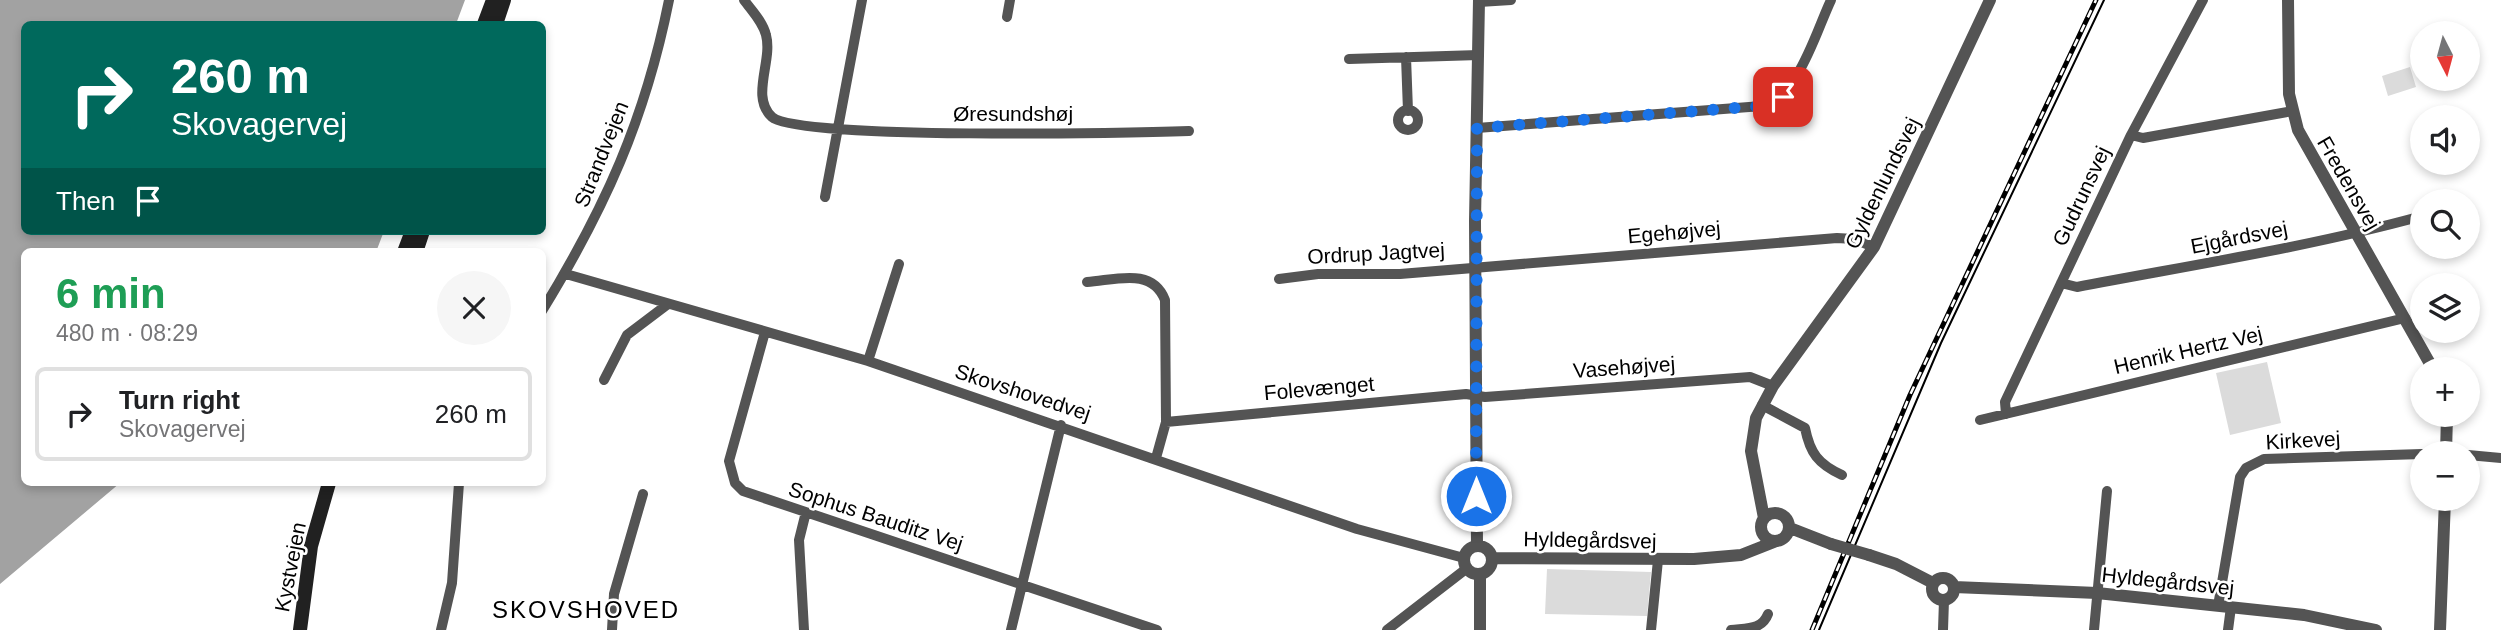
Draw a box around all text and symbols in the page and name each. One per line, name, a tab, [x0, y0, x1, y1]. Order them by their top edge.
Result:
north arrow	[2410, 21, 2480, 91]
map controls	[2410, 21, 2480, 511]
icon: right	[56, 49, 147, 140]
text: 260 m	[171, 49, 310, 103]
pin	[1753, 67, 1813, 127]
icon: arrive	[1764, 78, 1802, 116]
street label: Strandvejen	[569, 98, 633, 210]
street label: Øresundshøj	[953, 102, 1073, 125]
button: sound	[2410, 105, 2480, 175]
text: Skovagervej	[171, 106, 347, 142]
street label: Gyldenlundsvej	[1840, 113, 1924, 253]
street label: Fredensvej	[2313, 132, 2385, 234]
street label: Gudrunsvej	[2048, 142, 2114, 250]
icon: arrive	[129, 182, 167, 220]
text: Then	[56, 186, 115, 216]
button: search	[2410, 189, 2480, 259]
street label: Egehøjvej	[1626, 216, 1722, 248]
street label: Ejgårdsvej	[2189, 216, 2289, 258]
street label: Ordrup Jagtvej	[1307, 238, 1445, 268]
text: 6 min	[56, 270, 166, 317]
button: close	[437, 271, 511, 345]
button: layers	[2410, 273, 2480, 343]
text: 480 m · 08:29	[56, 320, 198, 346]
street label: Henrik Hertz Vej	[2111, 322, 2265, 378]
street label: Vasehøjvej	[1572, 352, 1676, 382]
button: +	[2410, 357, 2480, 427]
street label: Skovshovedvej	[952, 359, 1094, 425]
street label: Folevænget	[1263, 372, 1375, 404]
text: Turn right	[119, 385, 240, 415]
icon: right	[60, 395, 98, 433]
text: 260 m	[435, 399, 507, 429]
text: Skovagervej	[119, 416, 246, 442]
street label: Kirkevej	[2265, 427, 2341, 453]
button: −	[2410, 441, 2480, 511]
position arrow	[1439, 459, 1513, 533]
street label: Sophus Bauditz Vej	[786, 477, 966, 555]
street label: Kystvejen	[270, 520, 310, 614]
street label: Hyldegårdsvej	[1523, 527, 1657, 553]
street label: Hyldegårdsvej	[2101, 563, 2235, 599]
district label: SKOVSHOVED	[492, 596, 680, 623]

